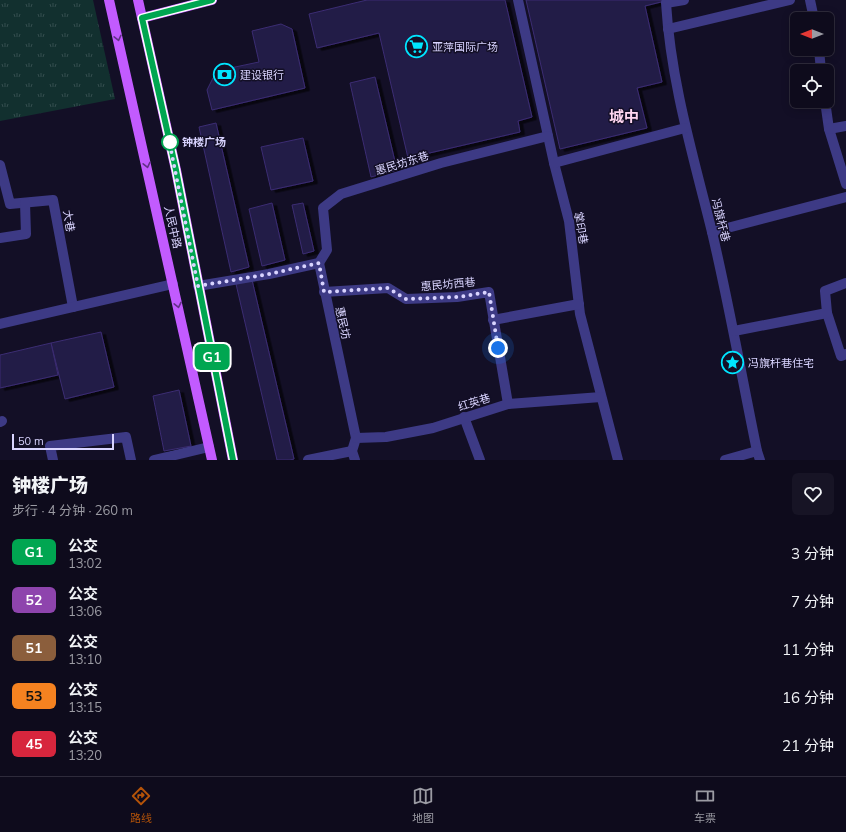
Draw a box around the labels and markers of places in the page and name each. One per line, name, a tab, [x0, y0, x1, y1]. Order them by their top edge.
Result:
supermarket icon: 亚萍国际广场	[403, 34, 429, 60]
place label: 亚萍国际广场	[432, 40, 498, 54]
bank icon: 建设银行	[212, 62, 238, 88]
place label: 建设银行	[240, 68, 284, 82]
marker: 钟楼广场	[161, 133, 179, 151]
place label: 钟楼广场	[182, 135, 226, 149]
place icon: 冯旗杆巷住宅	[720, 350, 746, 376]
place label: 冯旗杆巷住宅	[748, 356, 814, 370]

